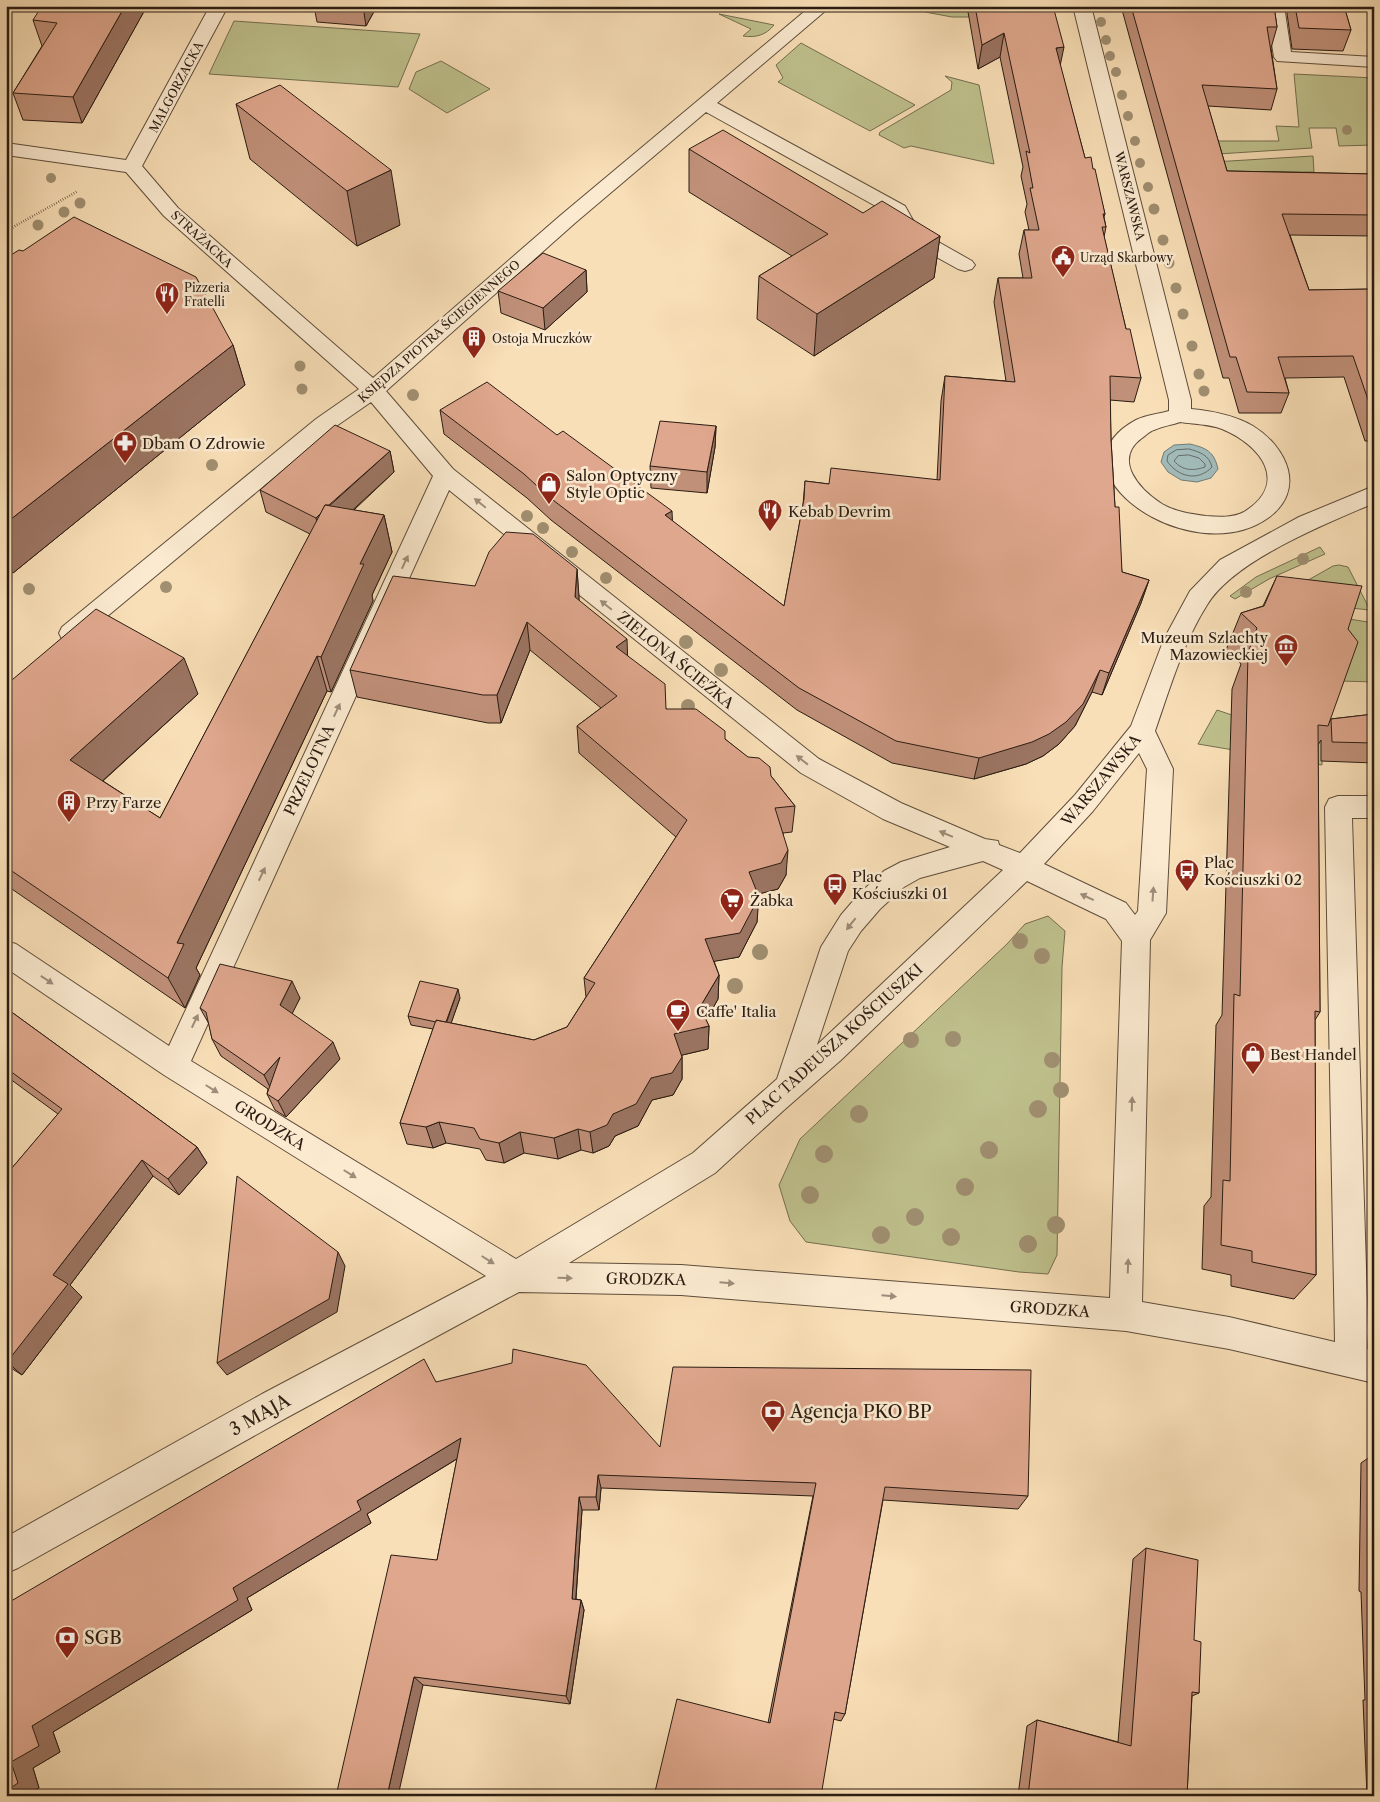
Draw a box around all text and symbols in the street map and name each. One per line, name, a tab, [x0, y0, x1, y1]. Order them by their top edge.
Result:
street label: MAŁGORZACKA	[146, 38, 207, 135]
street label: WARSZAWSKA	[1111, 149, 1149, 243]
street label: STRAŻACKA	[168, 207, 237, 271]
public building icon: Urząd Skarbowy	[1050, 244, 1076, 278]
place label: Urząd Skarbowy	[1080, 250, 1173, 265]
street label: KSIĘDZA PIOTRA ŚCIEGIENNEGO	[354, 256, 523, 405]
place label: Pizzeria Fratelli	[184, 280, 230, 309]
restaurant icon: Pizzeria Fratelli	[154, 281, 180, 315]
building icon: Ostoja Mruczków	[461, 325, 487, 359]
place label: Ostoja Mruczków	[492, 331, 593, 346]
pharmacy icon: Dbam O Zdrowie	[112, 430, 138, 464]
place label: Dbam O Zdrowie	[142, 434, 265, 453]
place label: Salon Optyczny Style Optic	[566, 466, 678, 502]
shop icon: Salon Optyczny Style Optic	[536, 471, 562, 505]
one-way arrow	[473, 498, 486, 508]
restaurant icon: Kebab Devrim	[757, 498, 783, 532]
place label: Kebab Devrim	[788, 502, 891, 521]
one-way arrow	[401, 555, 409, 569]
one-way arrow	[600, 599, 613, 610]
street label: ZIELONA ŚCIEŻKA	[614, 607, 739, 713]
place label: Muzeum Szlachty Mazowieckiej	[1141, 628, 1269, 664]
museum icon: Muzeum Szlachty Mazowieckiej	[1273, 633, 1299, 667]
one-way arrow	[333, 703, 341, 717]
street label: PRZELOTNA	[280, 721, 339, 819]
street label: WARSZAWSKA	[1056, 729, 1146, 831]
one-way arrow	[796, 754, 809, 765]
building icon: Przy Farze	[56, 789, 82, 823]
place label: Przy Farze	[86, 793, 161, 812]
one-way arrow	[939, 830, 953, 838]
place label: Plac Kościuszki 02	[1204, 853, 1302, 889]
bus stop icon: Plac Kościuszki 02	[1174, 858, 1200, 892]
one-way arrow	[259, 867, 267, 881]
place label: Plac Kościuszki 01	[852, 867, 949, 903]
bus stop icon: Plac Kościuszki 01	[822, 872, 848, 906]
one-way arrow	[1150, 886, 1158, 902]
supermarket icon: Żabka	[719, 887, 745, 921]
place label: Żabka	[750, 891, 793, 910]
one-way arrow	[1080, 893, 1094, 901]
one-way arrow	[846, 917, 857, 930]
street label: PLAC TADEUSZA KOŚCIUSZKI	[742, 959, 926, 1129]
one-way arrow	[40, 976, 53, 985]
cafe icon: Caffe' Italia	[665, 998, 691, 1032]
place label: Caffe' Italia	[696, 1002, 777, 1021]
one-way arrow	[190, 1014, 199, 1029]
shop icon: Best Handel	[1240, 1041, 1266, 1075]
place label: Best Handel	[1270, 1045, 1357, 1064]
one-way arrow	[205, 1084, 218, 1093]
one-way arrow	[1128, 1095, 1136, 1111]
street label: GRODZKA	[231, 1096, 310, 1155]
one-way arrow	[344, 1170, 357, 1179]
one-way arrow	[482, 1255, 495, 1264]
one-way arrow	[1124, 1258, 1132, 1274]
street label: GRODZKA	[606, 1269, 687, 1289]
one-way arrow	[557, 1274, 573, 1282]
one-way arrow	[720, 1280, 736, 1288]
one-way arrow	[882, 1293, 898, 1301]
street label: GRODZKA	[1009, 1297, 1092, 1321]
street label: 3 MAJA	[226, 1389, 295, 1441]
bank icon: Agencja PKO BP	[760, 1399, 786, 1433]
place label: Agencja PKO BP	[789, 1401, 932, 1423]
bank icon: SGB	[54, 1625, 80, 1659]
place label: SGB	[84, 1627, 122, 1649]

